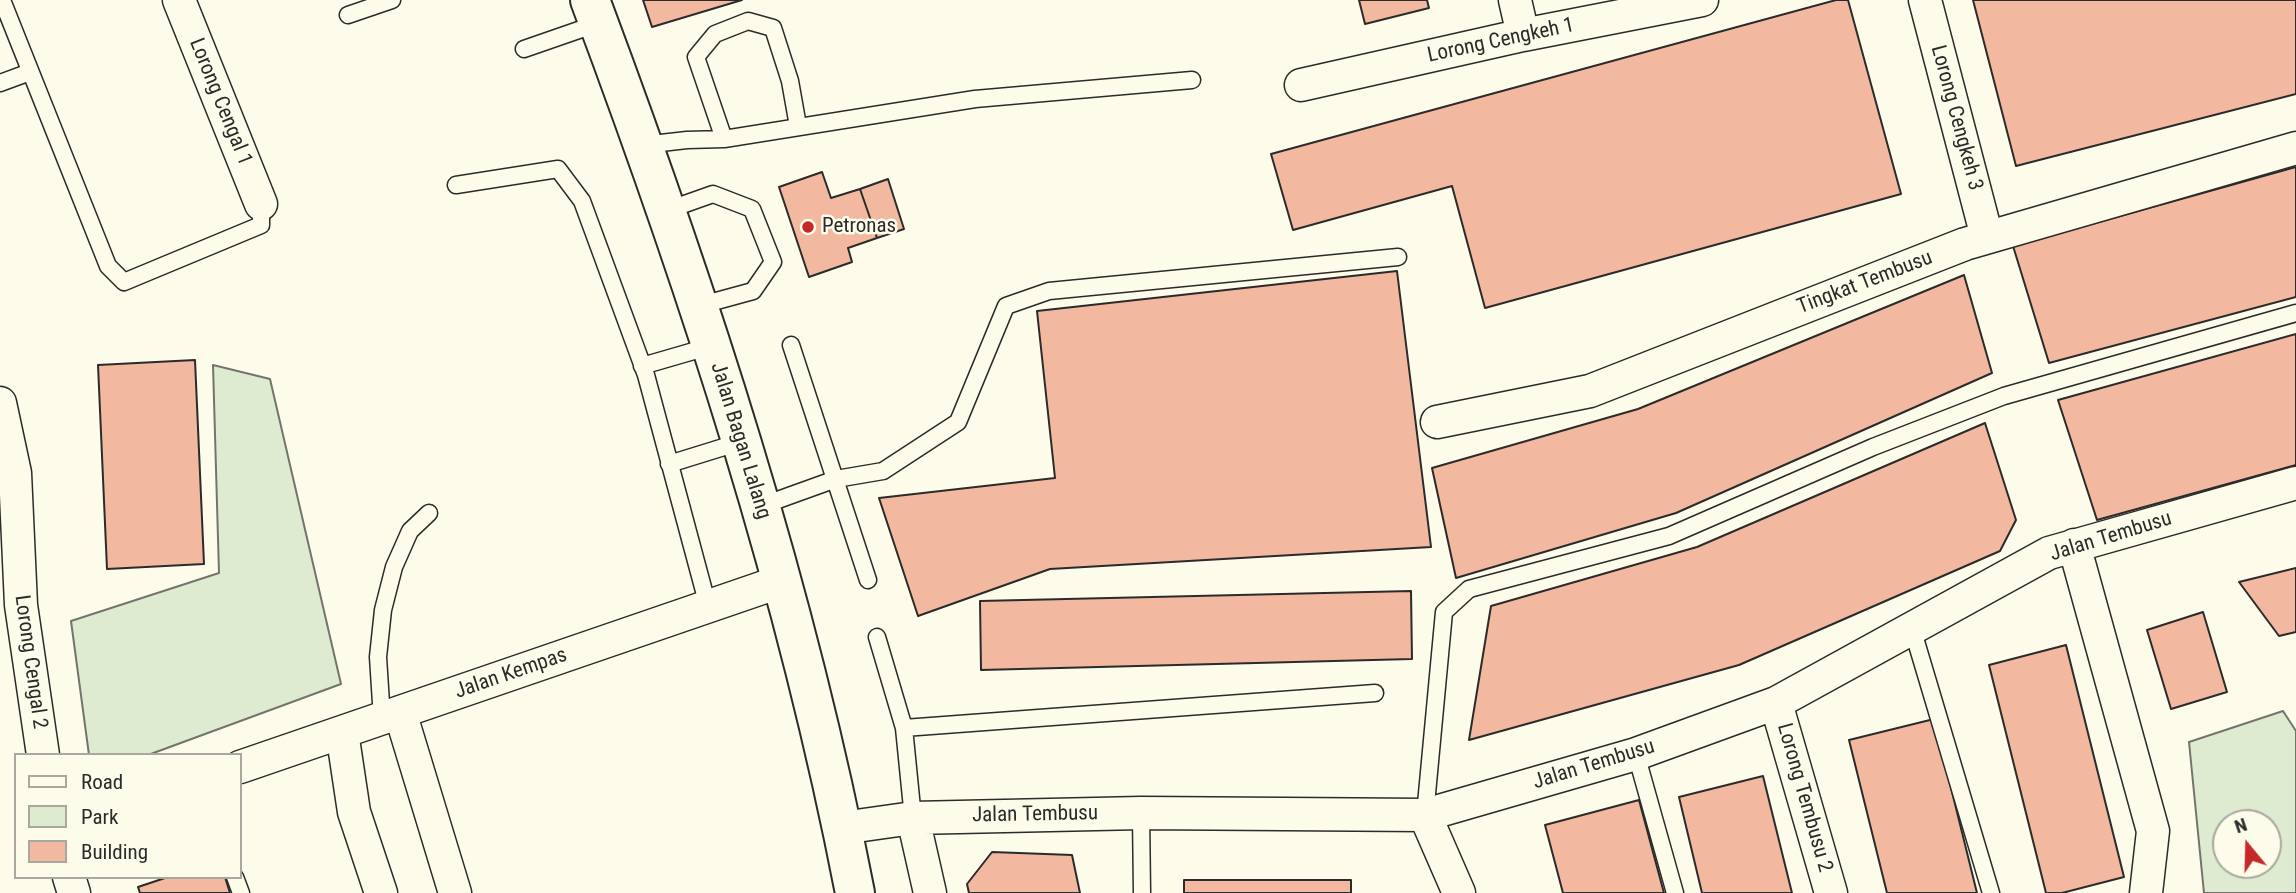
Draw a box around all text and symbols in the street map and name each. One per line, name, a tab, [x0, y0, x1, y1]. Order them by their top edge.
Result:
street label: Lorong Cengkeh 1	[1425, 13, 1577, 69]
street label: Lorong Cengal 1	[183, 35, 257, 169]
street label: Lorong Cengkeh 3	[1925, 43, 1987, 193]
place label: Petronas	[822, 214, 896, 240]
marker: Petronas	[800, 219, 816, 235]
street label: Tingkat Tembusu	[1794, 246, 1936, 320]
street label: Jalan Bagan Lalang	[704, 360, 776, 522]
street label: Jalan Tembusu	[2047, 507, 2175, 567]
street label: Lorong Cengal 2	[8, 593, 52, 731]
street label: Jalan Kempas	[452, 643, 570, 705]
street label: Lorong Tembusu 2	[1771, 721, 1837, 875]
street label: Jalan Tembusu	[1530, 735, 1658, 795]
legend	[14, 753, 242, 879]
text: Road	[81, 770, 123, 794]
street label: Jalan Tembusu	[972, 801, 1098, 829]
text: Park	[81, 805, 118, 829]
north arrow	[2212, 809, 2282, 879]
text: N	[2231, 813, 2250, 838]
text: Building	[81, 840, 148, 864]

